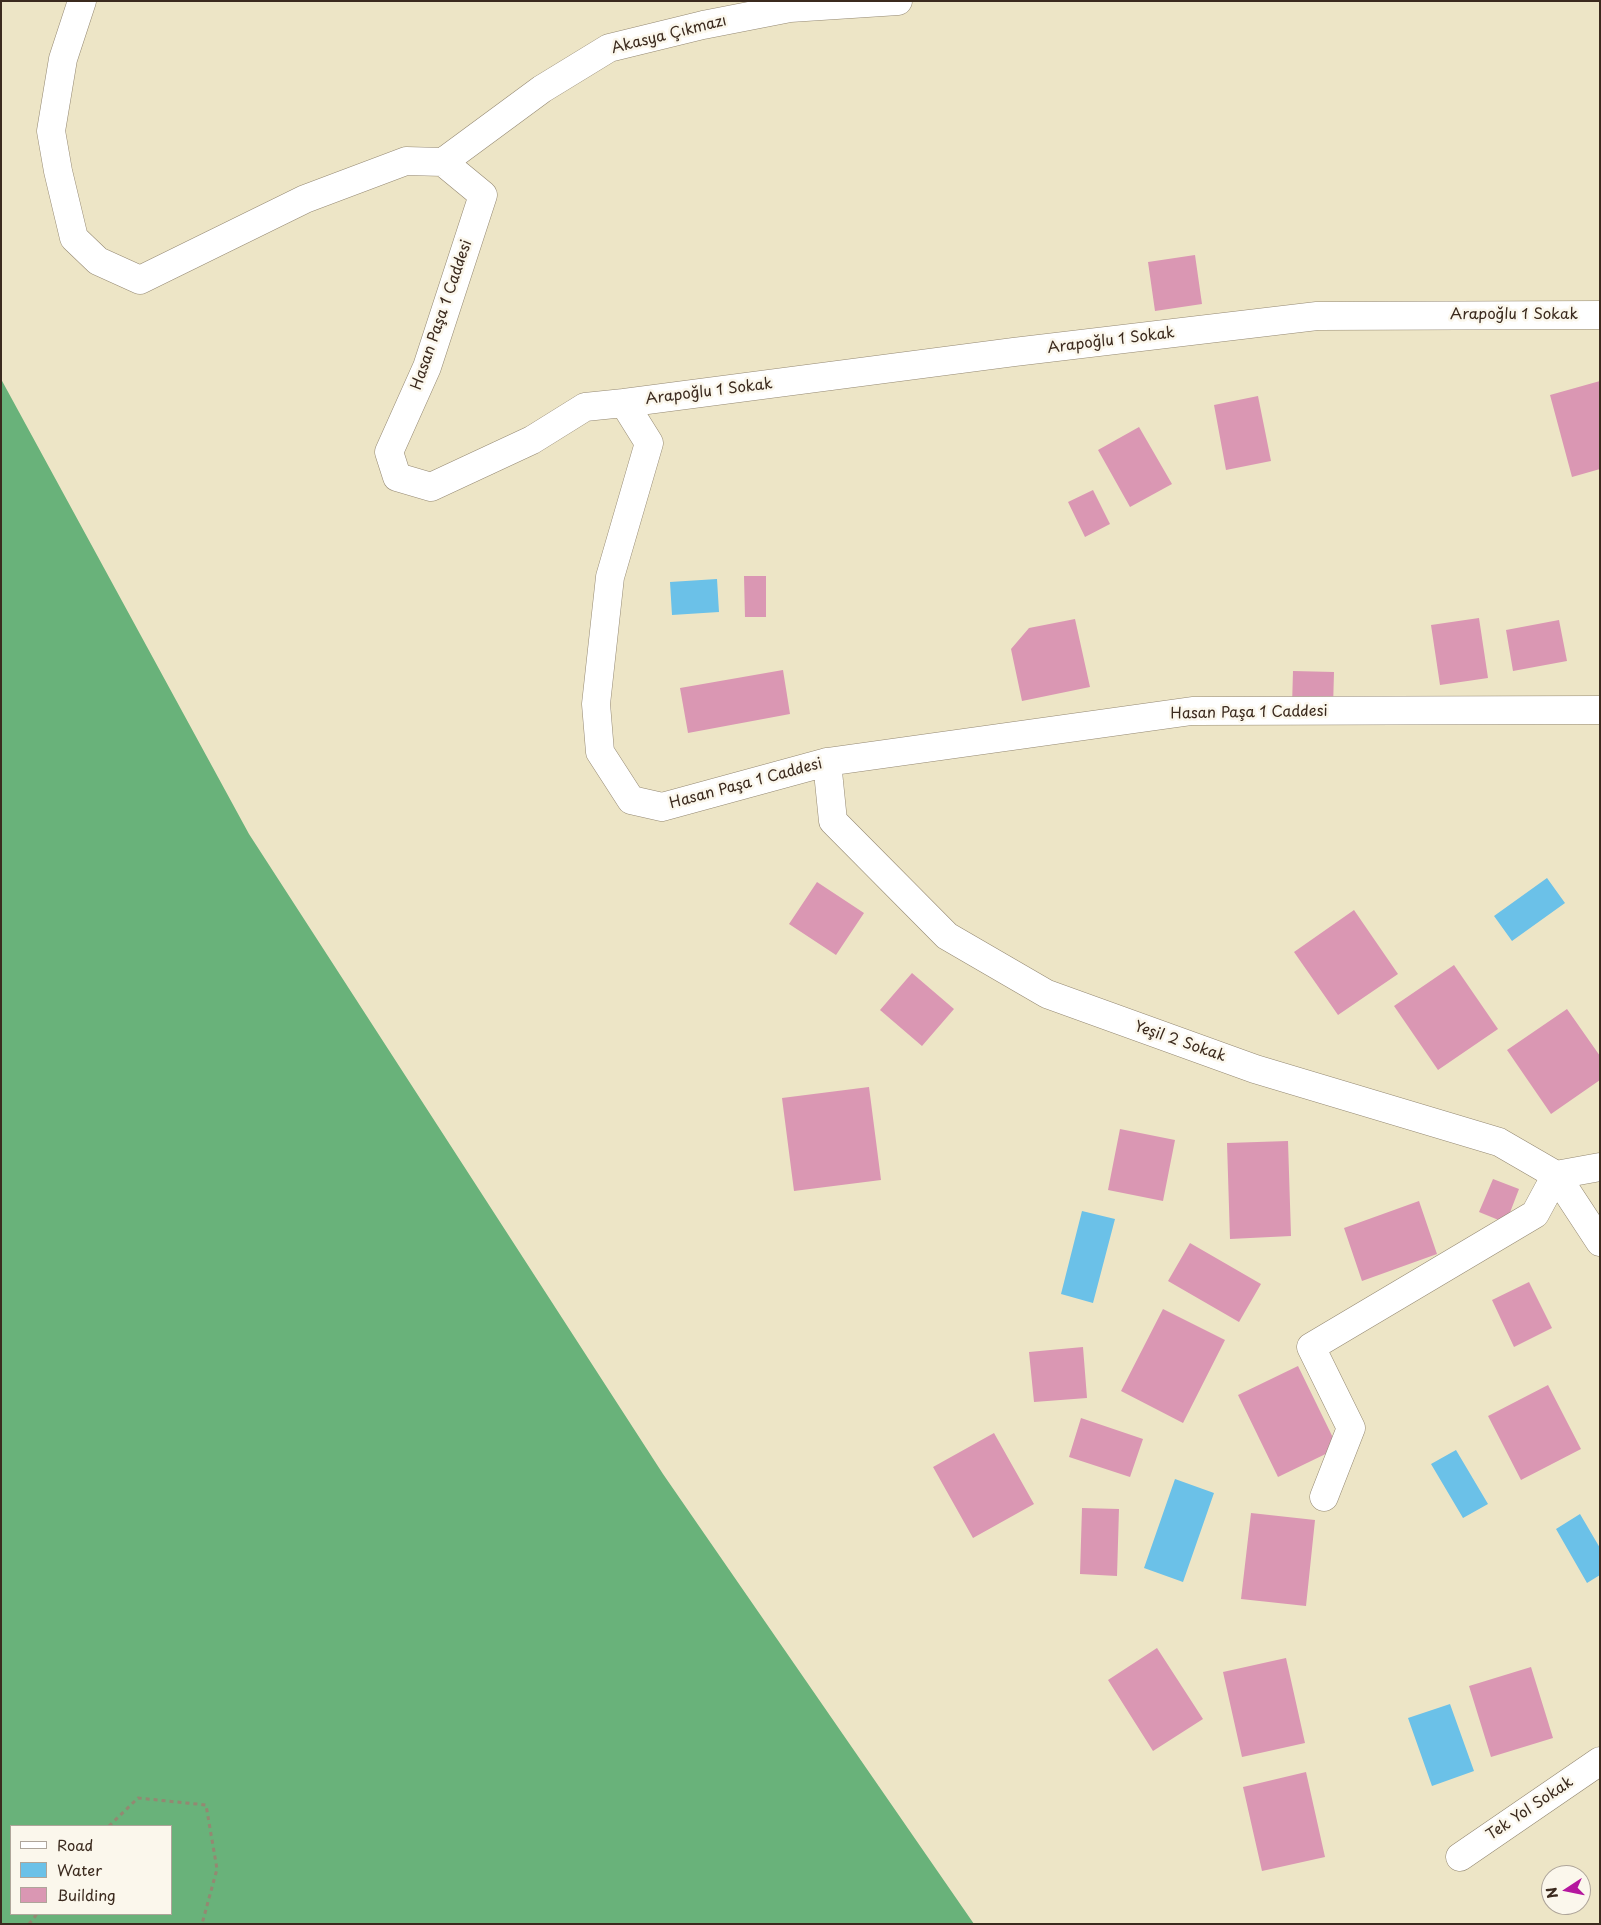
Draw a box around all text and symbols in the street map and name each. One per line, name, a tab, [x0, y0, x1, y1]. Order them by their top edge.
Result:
street label: Akasya Çıkmazı	[609, 12, 729, 58]
street label: Hasan Paşa 1 Caddesi	[408, 238, 476, 392]
street label: Arapoğlu 1 Sokak	[1450, 306, 1578, 324]
street label: Arapoğlu 1 Sokak	[1046, 324, 1176, 358]
street label: Arapoğlu 1 Sokak	[644, 375, 774, 409]
street label: Hasan Paşa 1 Caddesi	[1170, 703, 1328, 723]
street label: Hasan Paşa 1 Caddesi	[668, 755, 824, 813]
street label: Yeşil 2 Sokak	[1132, 1018, 1228, 1066]
street label: Tek Yol Sokak	[1483, 1773, 1577, 1845]
legend	[10, 1825, 172, 1915]
text: Road	[57, 1833, 93, 1856]
text: Water	[57, 1858, 102, 1881]
north arrow	[1541, 1865, 1591, 1915]
text: Building	[57, 1883, 116, 1906]
text: N	[1540, 1885, 1563, 1900]

